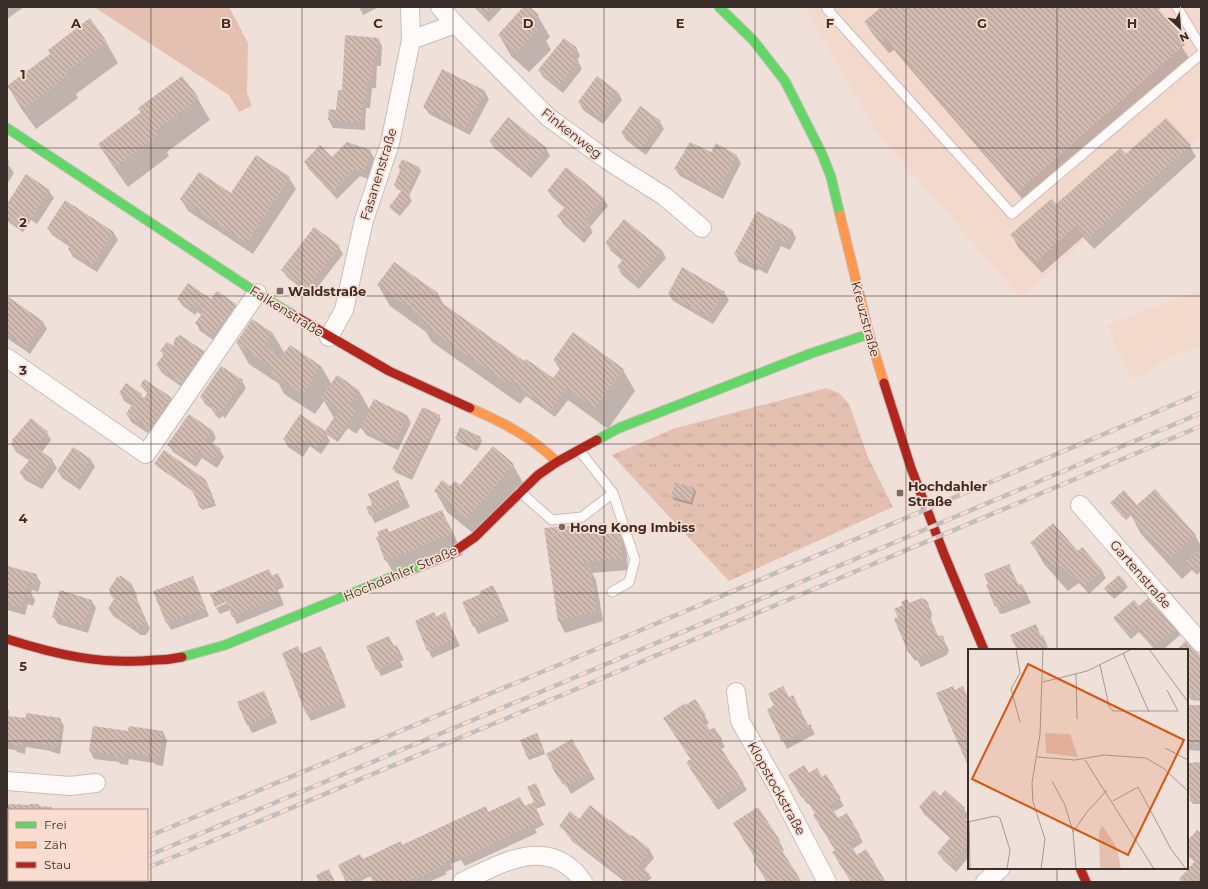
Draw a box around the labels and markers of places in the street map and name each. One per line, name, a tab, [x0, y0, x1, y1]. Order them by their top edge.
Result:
place label: Waldstraße	[288, 283, 366, 299]
marker: Waldstraße	[275, 286, 285, 296]
place label: Hochdahler Straße	[908, 478, 988, 509]
marker: Hochdahler Straße	[895, 488, 905, 498]
place label: Hong Kong Imbiss	[570, 519, 695, 535]
marker: Hong Kong Imbiss	[557, 522, 567, 532]

